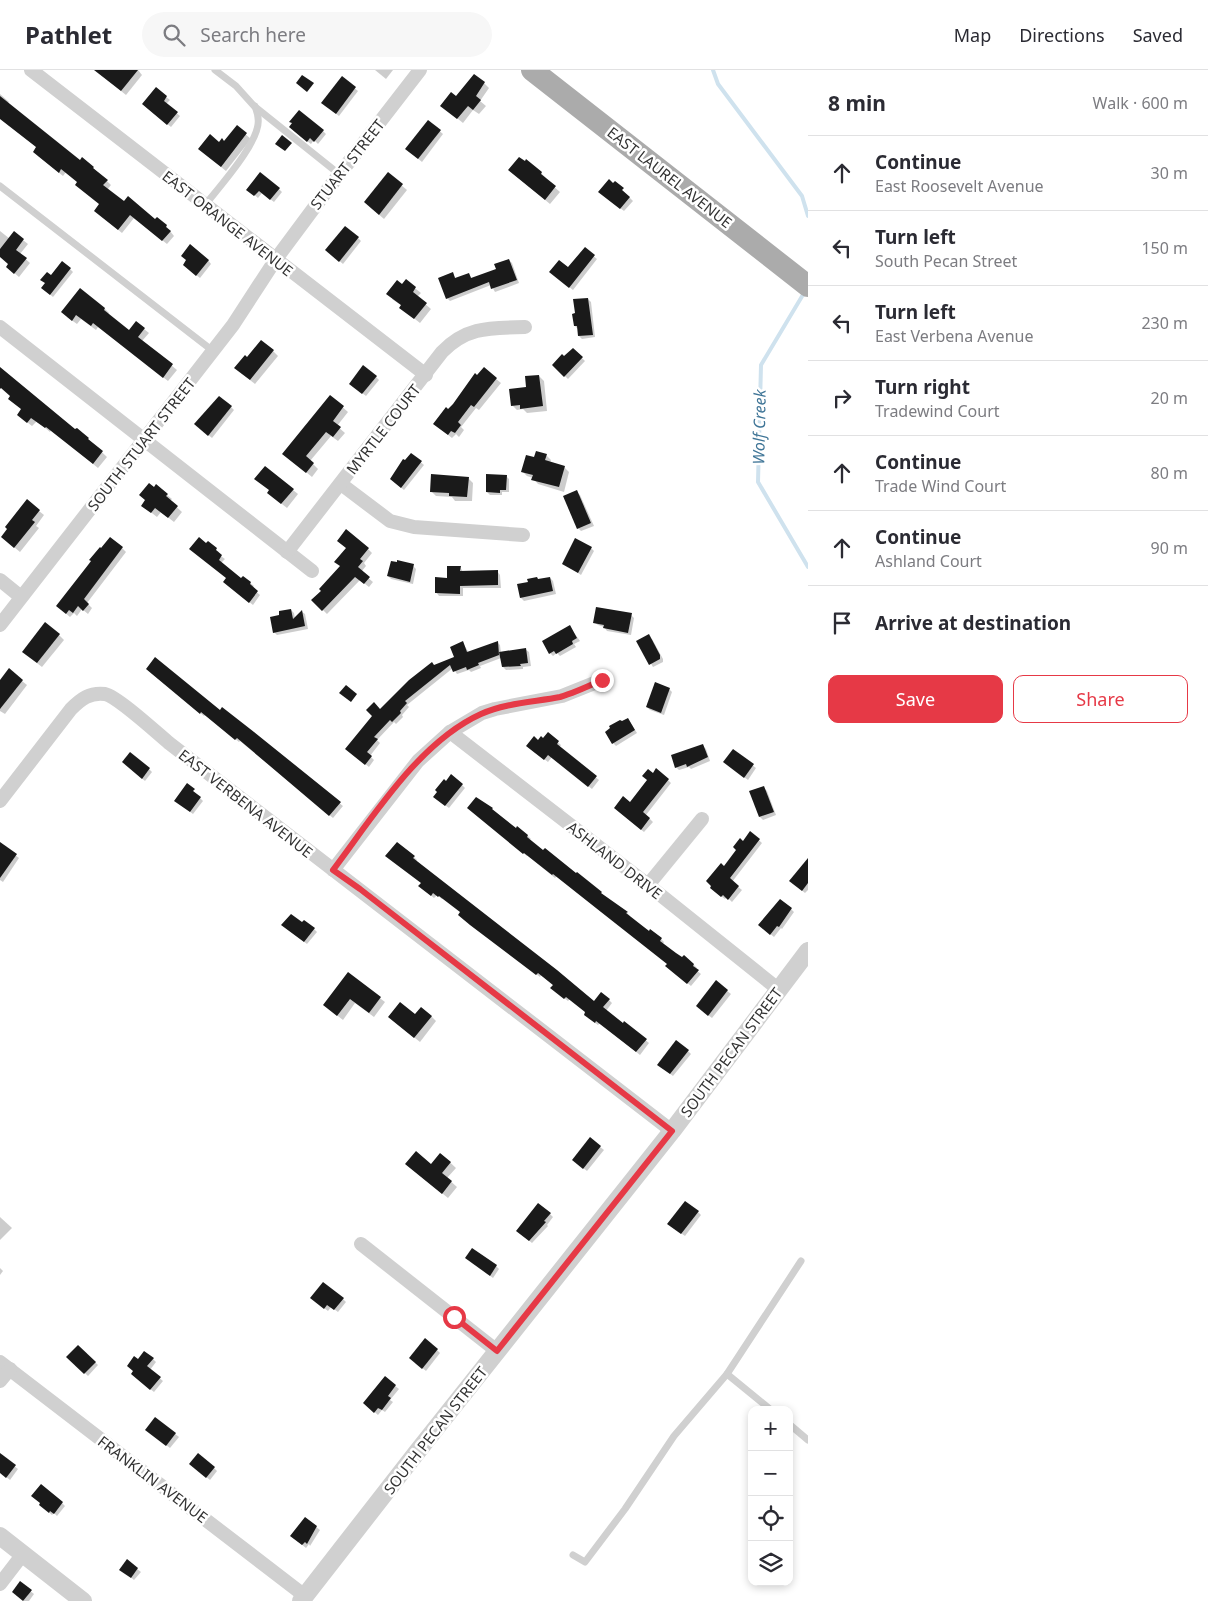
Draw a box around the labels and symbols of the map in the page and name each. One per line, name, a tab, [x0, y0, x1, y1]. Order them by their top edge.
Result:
street label: STUART STREET	[305, 114, 389, 213]
street label: EAST LAUREL AVENUE	[603, 122, 737, 232]
street label: EAST ORANGE AVENUE	[159, 166, 297, 280]
street label: SOUTH STUART STREET	[83, 373, 200, 515]
street label: MYRTLE COURT	[341, 379, 425, 478]
water label: Wolf Creek	[747, 388, 771, 465]
route end	[591, 669, 614, 692]
street label: EAST VERBENA AVENUE	[175, 744, 317, 862]
street label: ASHLAND DRIVE	[563, 817, 667, 903]
street label: SOUTH PECAN STREET	[676, 983, 787, 1121]
route start	[443, 1306, 466, 1329]
street label: SOUTH PECAN STREET	[379, 1361, 492, 1498]
street label: FRANKLIN AVENUE	[94, 1431, 212, 1527]

